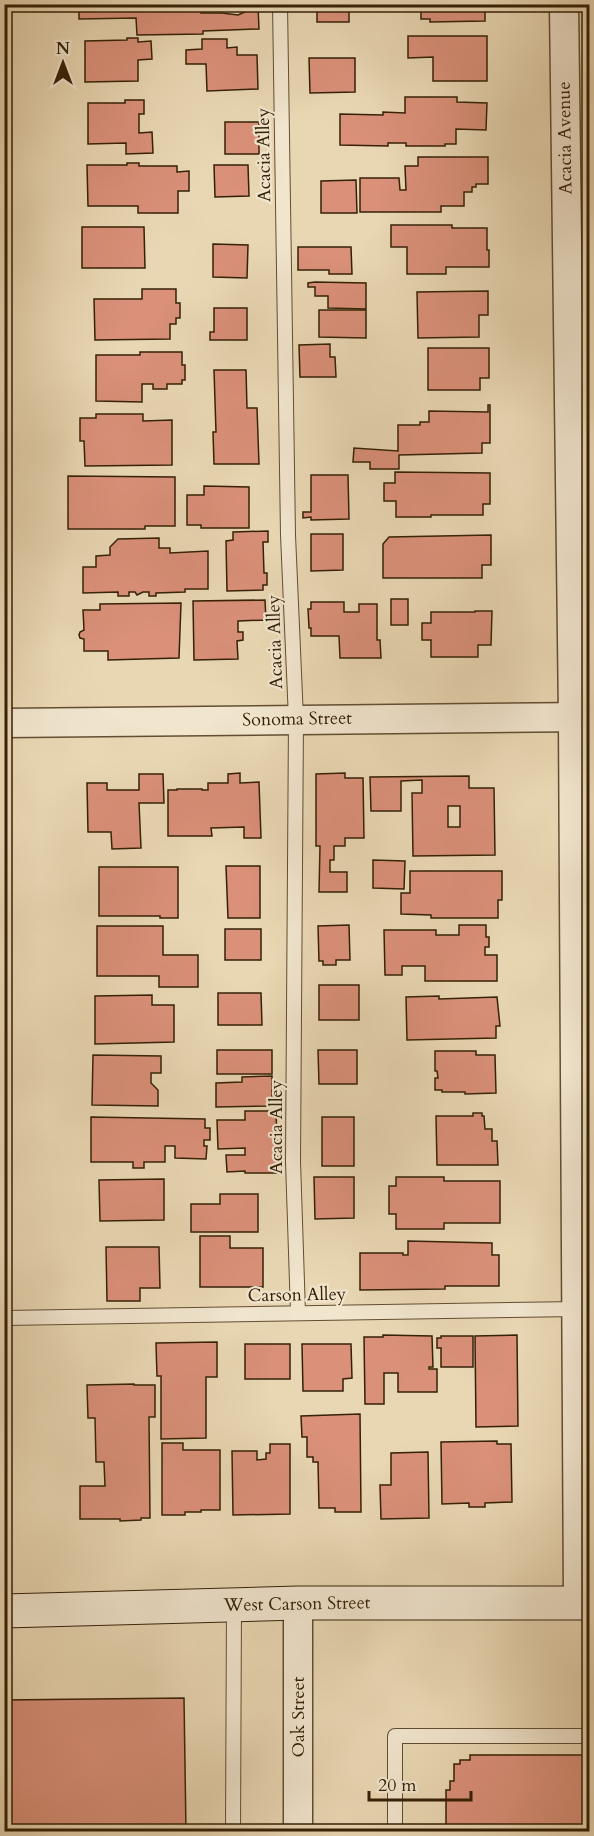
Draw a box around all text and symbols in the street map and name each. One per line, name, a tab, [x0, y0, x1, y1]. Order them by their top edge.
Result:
north arrow	[33, 33, 93, 93]
text: N	[56, 38, 70, 60]
street label: Acacia Avenue	[552, 81, 578, 195]
street label: Acacia Alley	[251, 107, 277, 202]
street label: Acacia Alley	[261, 594, 289, 690]
street label: Sonoma Street	[242, 706, 352, 732]
street label: Acacia Alley	[264, 1079, 289, 1174]
street label: Carson Alley	[248, 1282, 347, 1308]
street label: West Carson Street	[222, 1590, 371, 1618]
street label: Oak Street	[286, 1676, 311, 1758]
scale bar	[369, 1764, 471, 1802]
text: 20 m	[378, 1773, 417, 1798]

